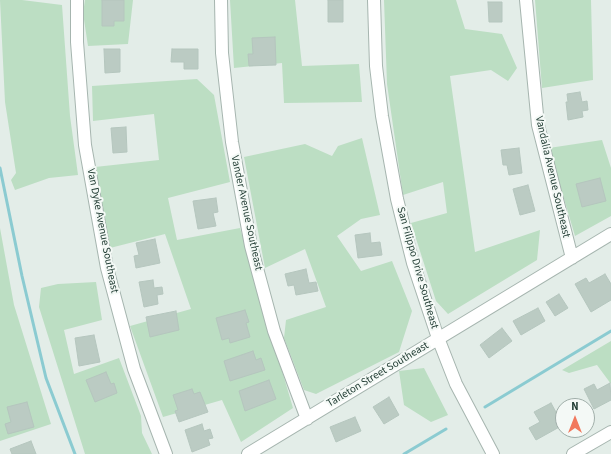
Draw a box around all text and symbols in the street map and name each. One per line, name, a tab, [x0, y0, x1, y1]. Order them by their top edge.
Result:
street label: Vandalia Avenue Southeast	[532, 115, 572, 239]
street label: Vander Avenue Southeast	[227, 154, 265, 272]
street label: Van Dyke Avenue Southeast	[83, 168, 121, 294]
street label: San Filippo Drive Southeast	[393, 206, 441, 330]
street label: Tarleton Street Southeast	[325, 339, 431, 411]
north arrow	[555, 398, 595, 438]
text: N	[571, 399, 579, 414]

